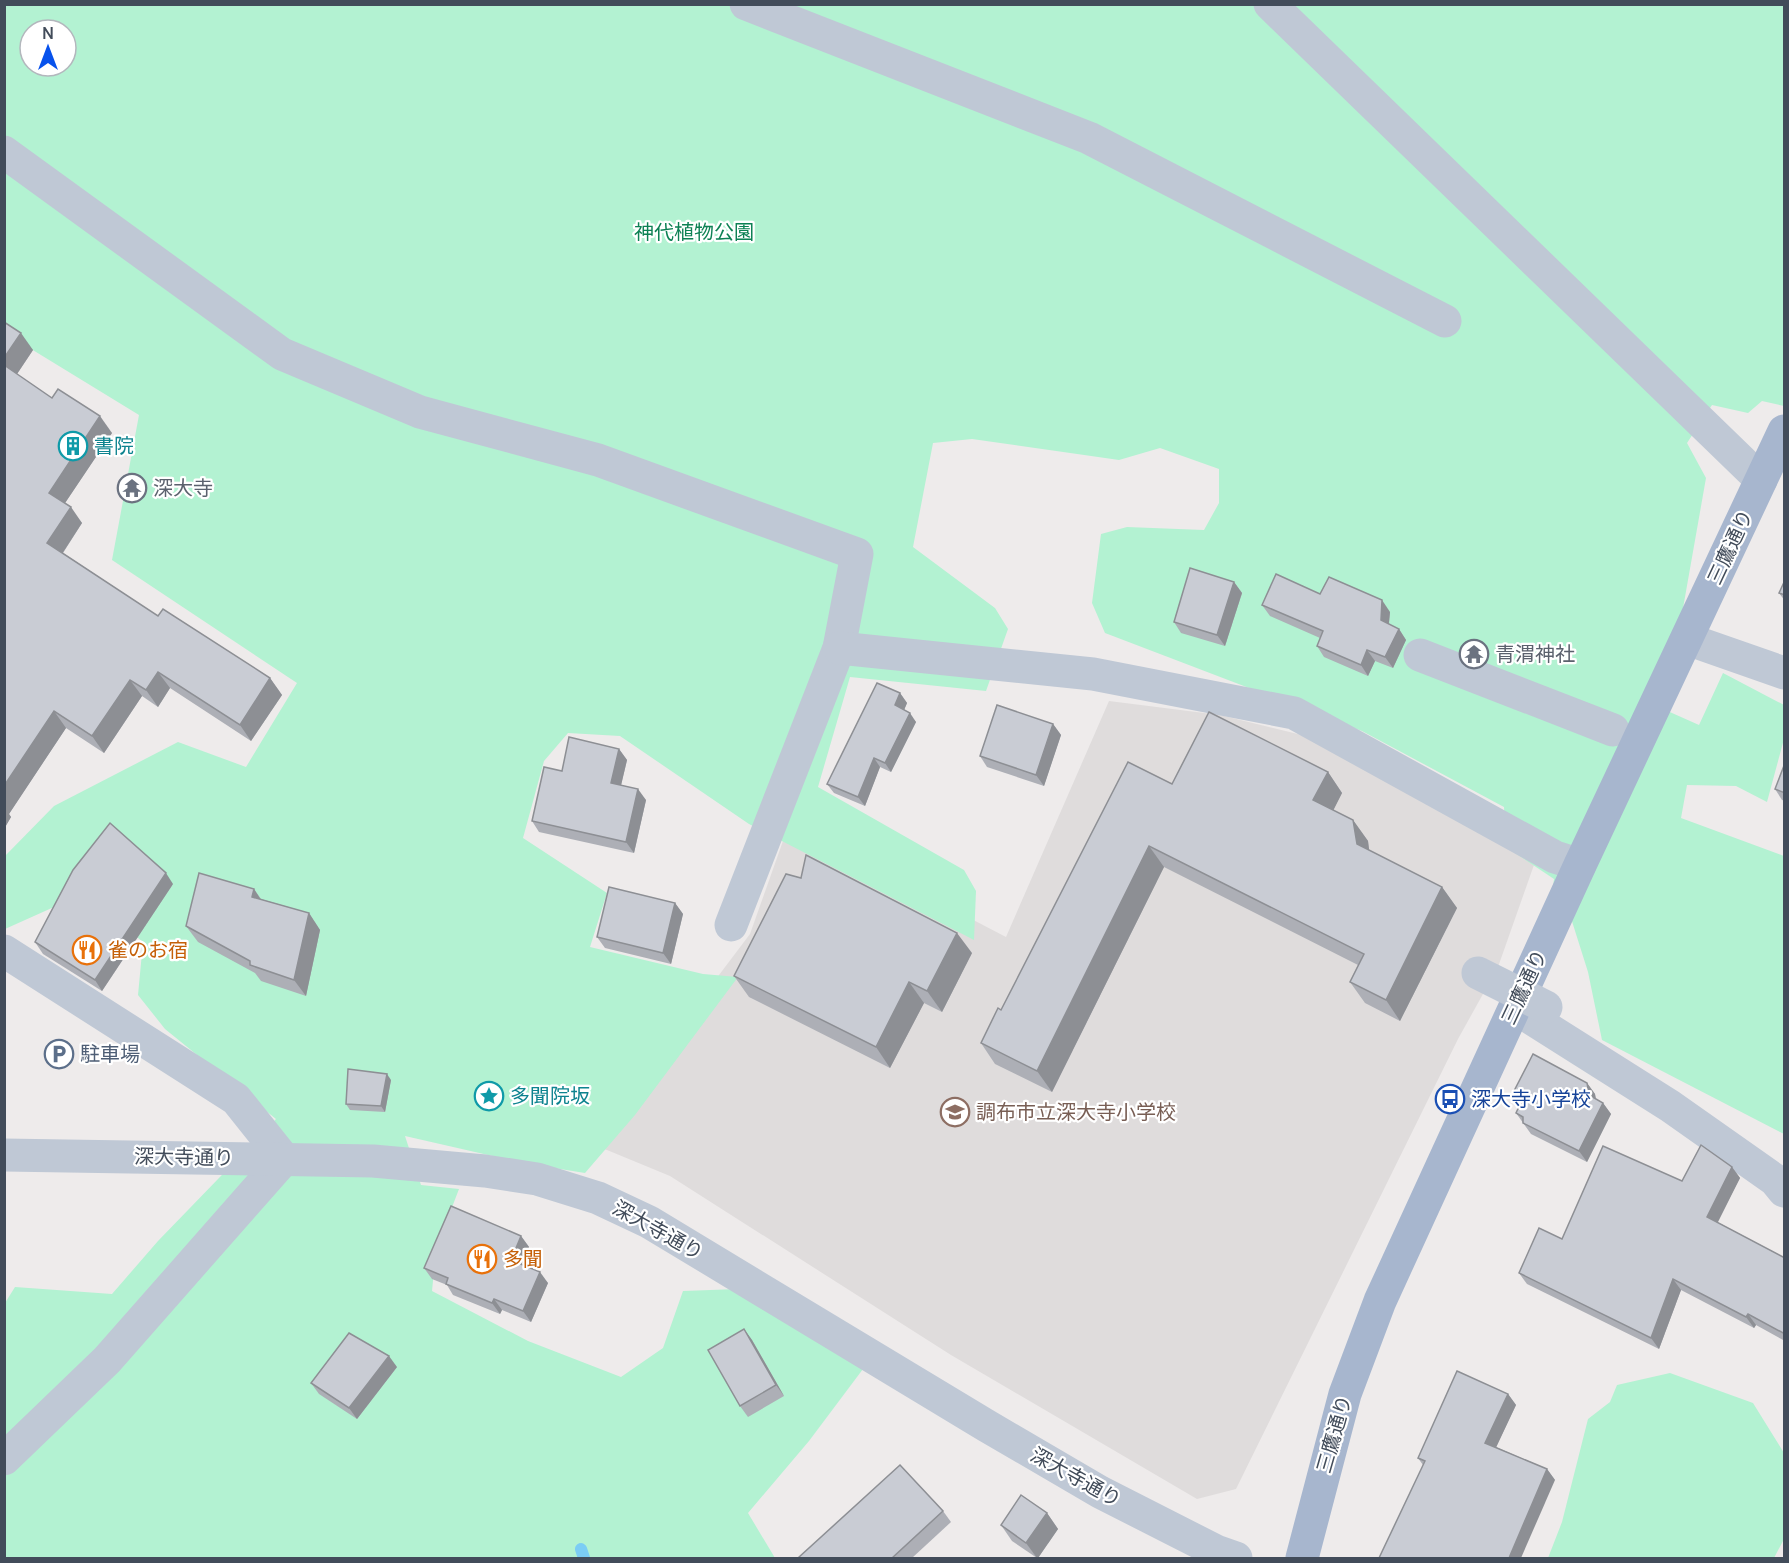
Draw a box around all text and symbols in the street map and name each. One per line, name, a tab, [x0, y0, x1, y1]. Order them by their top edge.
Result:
north arrow	[18, 18, 78, 78]
text: N	[42, 22, 54, 44]
park label: 神代植物公園	[634, 218, 754, 245]
building icon: 書院	[57, 430, 89, 462]
place label: 書院	[94, 432, 134, 459]
temple icon: 深大寺	[116, 472, 148, 504]
place label: 深大寺	[153, 474, 213, 501]
street label: 三鷹通り	[1700, 505, 1759, 589]
temple icon: 青渭神社	[1458, 638, 1490, 670]
place label: 青渭神社	[1495, 640, 1575, 667]
restaurant icon: 雀のお宿	[71, 934, 103, 966]
place label: 雀のお宿	[108, 936, 188, 963]
street label: 三鷹通り	[1494, 945, 1553, 1029]
parking icon: 駐車場	[43, 1038, 75, 1070]
place label: 駐車場	[80, 1040, 140, 1067]
place icon: 多聞院坂	[473, 1080, 505, 1112]
place label: 多聞院坂	[510, 1082, 590, 1109]
bus stop icon: 深大寺小学校	[1434, 1083, 1466, 1115]
place label: 深大寺小学校	[1471, 1085, 1591, 1112]
school or university icon: 調布市立深大寺小学校	[939, 1096, 971, 1128]
place label: 調布市立深大寺小学校	[976, 1098, 1176, 1125]
street label: 深大寺通り	[134, 1142, 234, 1171]
street label: 深大寺通り	[608, 1194, 709, 1266]
restaurant icon: 多聞	[466, 1243, 498, 1275]
place label: 多聞	[503, 1245, 543, 1272]
street label: 三鷹通り	[1310, 1392, 1358, 1476]
street label: 深大寺通り	[1026, 1441, 1127, 1513]

